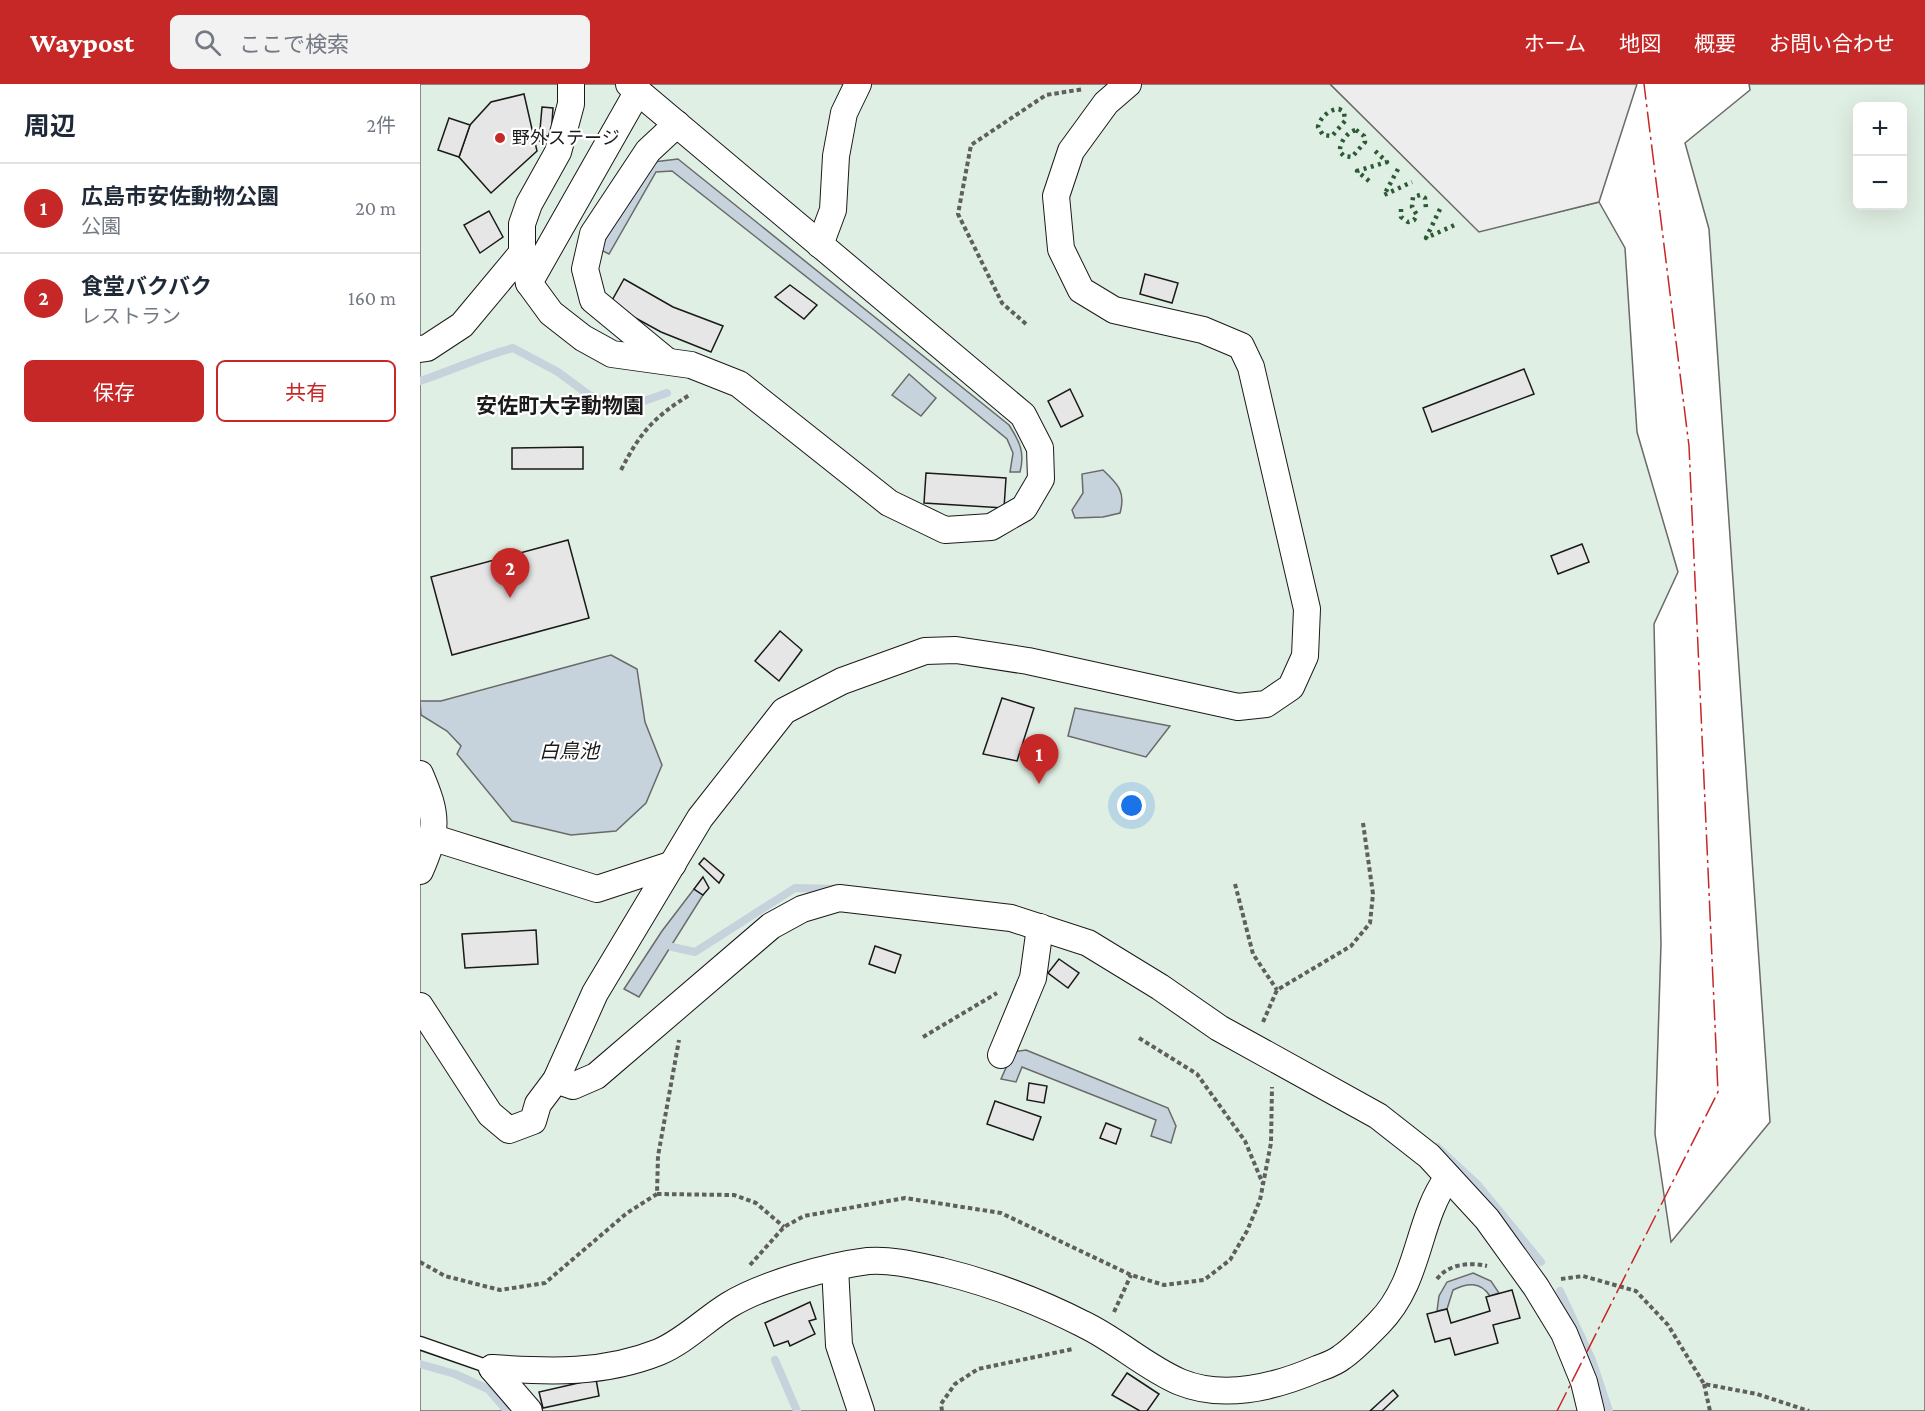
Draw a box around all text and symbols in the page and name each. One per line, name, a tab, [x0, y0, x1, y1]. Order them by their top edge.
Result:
search box	[170, 15, 590, 69]
icon: search	[191, 26, 224, 59]
text: Waypost	[30, 27, 134, 58]
text: ここで検索	[239, 32, 349, 57]
text: ホーム	[1524, 32, 1586, 56]
text: 地図	[1619, 32, 1661, 56]
text: 概要	[1694, 32, 1736, 56]
text: お問い合わせ	[1769, 32, 1895, 56]
map controls	[1853, 102, 1907, 210]
button: +	[1853, 102, 1907, 156]
text: 周辺	[24, 112, 76, 141]
text: 2件	[366, 114, 396, 136]
place label: 野外ステージ	[512, 128, 620, 148]
marker: 野外ステージ	[493, 131, 507, 145]
button: −	[1853, 156, 1907, 210]
text: 広島市安佐動物公園	[81, 184, 279, 209]
text: 1	[40, 197, 47, 219]
text: 20 m	[355, 197, 396, 219]
text: 公園	[81, 215, 121, 237]
text: 食堂バクバク	[81, 274, 212, 299]
text: 2	[38, 287, 49, 309]
text: 160 m	[348, 287, 396, 309]
text: レストラン	[81, 305, 181, 327]
button: 保存	[24, 360, 204, 422]
button: 共有	[216, 360, 396, 422]
district label: 安佐町大字動物園	[476, 394, 644, 418]
pin: 2	[490, 548, 530, 598]
pin: 1	[1020, 734, 1058, 784]
water label: 白鳥池	[539, 740, 601, 762]
your location	[1117, 791, 1146, 820]

